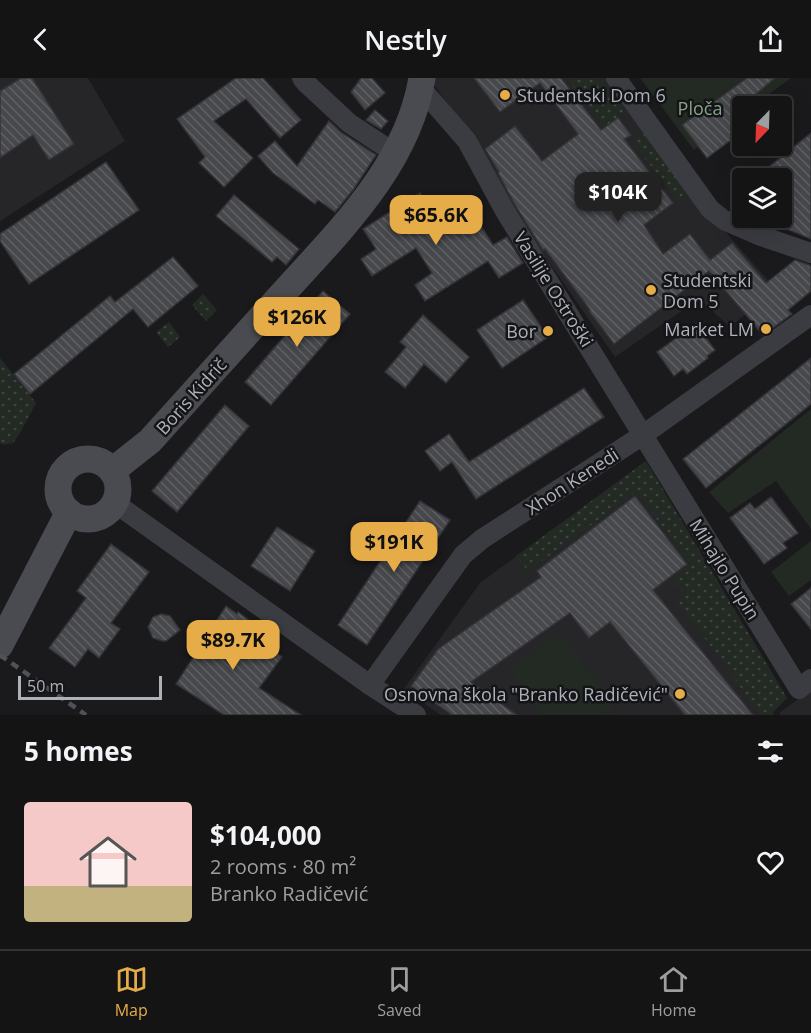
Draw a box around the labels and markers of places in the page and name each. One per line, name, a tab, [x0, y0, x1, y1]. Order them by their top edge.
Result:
place label: Studentski Dom 6	[517, 83, 666, 107]
marker: Studentski Dom 6	[498, 88, 512, 102]
pin: $104K	[576, 172, 660, 223]
pin: $65.6K	[387, 195, 485, 246]
place label: Studentski Dom 5	[663, 268, 751, 313]
marker: Studentski Dom 5	[644, 283, 658, 297]
pin: $126K	[255, 297, 339, 348]
place label: Market LM	[664, 317, 754, 341]
place label: Bor	[506, 319, 537, 343]
marker: Market LM	[759, 322, 773, 336]
marker: Bor	[541, 324, 555, 338]
pin: $191K	[352, 522, 436, 573]
pin: $89.7K	[184, 620, 282, 671]
place label: Osnovna škola "Branko Radičević"	[384, 682, 668, 706]
marker: Osnovna škola "Branko Radičević"	[673, 687, 687, 701]

